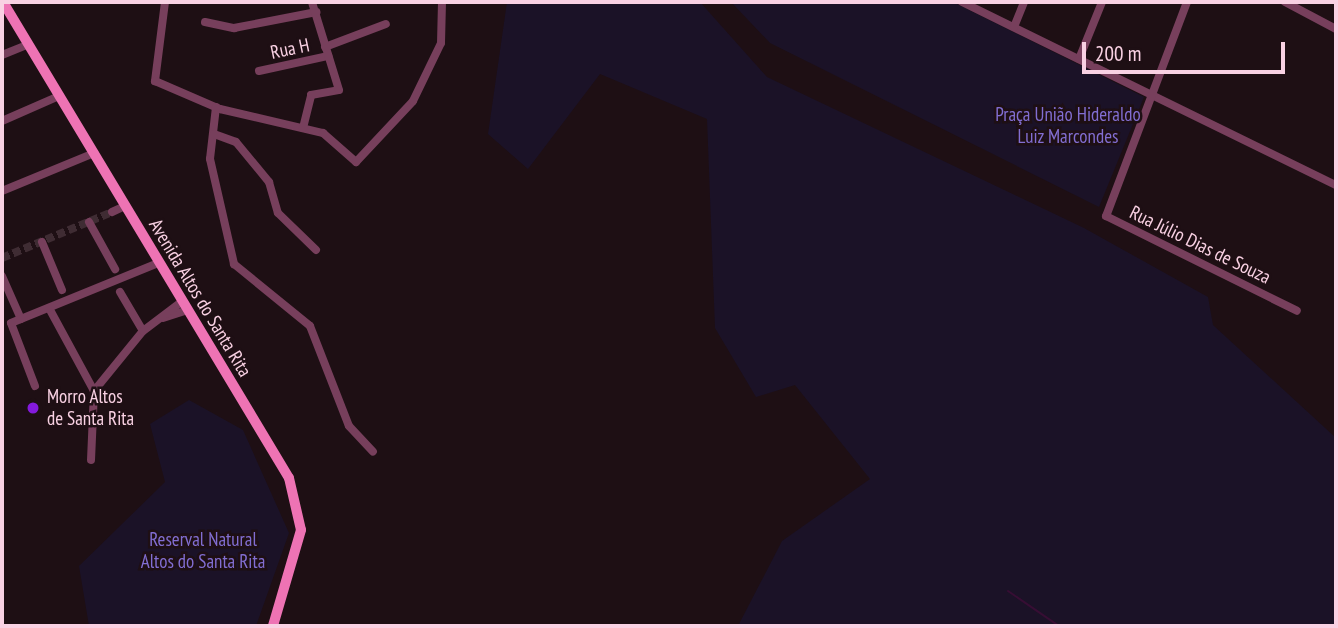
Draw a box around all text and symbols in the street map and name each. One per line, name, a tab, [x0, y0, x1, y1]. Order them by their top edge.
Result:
scale bar	[1086, 28, 1289, 72]
street label: Rua H	[268, 34, 312, 64]
text: 200 m	[1095, 40, 1141, 67]
park label: Praça União Hideraldo Luiz Marcondes	[995, 104, 1141, 148]
street label: Rua Júlio Dias de Souza	[1126, 201, 1274, 289]
street label: Avenida Altos do Santa Rita	[144, 215, 256, 381]
place label: Morro Altos de Santa Rita	[47, 386, 134, 430]
marker: Morro Altos de Santa Rita	[25, 400, 41, 416]
park label: Reserval Natural Altos do Santa Rita	[141, 529, 265, 573]

